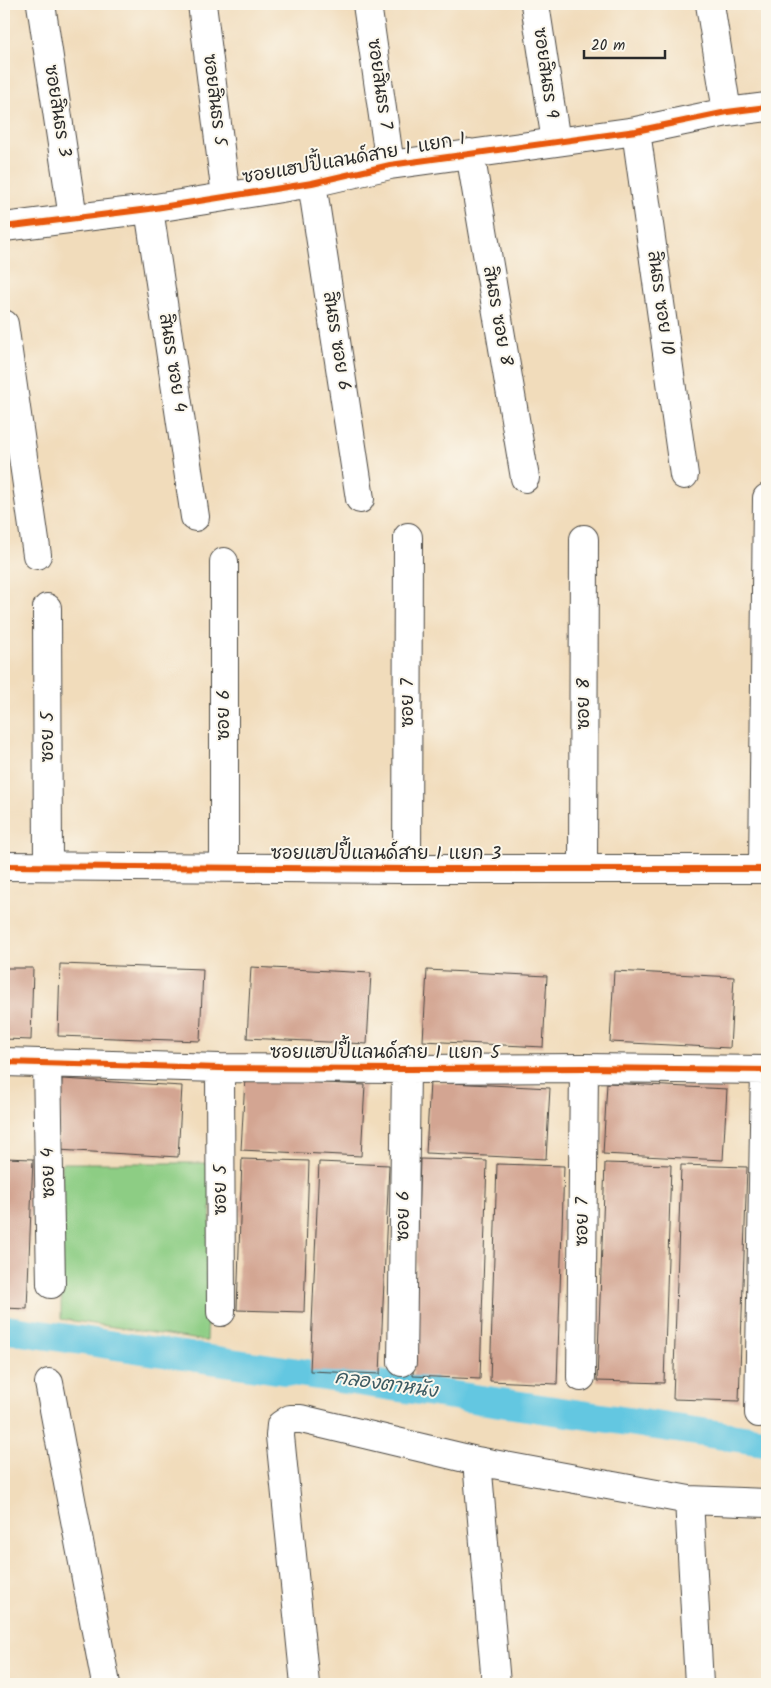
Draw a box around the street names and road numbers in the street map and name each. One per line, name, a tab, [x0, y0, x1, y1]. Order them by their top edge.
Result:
street label: ซอยสินธร 9	[524, 26, 566, 121]
street label: ซอยสินธร 7	[358, 37, 400, 132]
street label: ซอยสินธร 5	[194, 52, 234, 149]
street label: ซอยสินธร 3	[35, 63, 79, 159]
street label: ซอยแฮปปี้แลนด์สาย 1 แยก 1	[240, 121, 468, 193]
street label: สินธร ซอย 10	[638, 249, 682, 357]
street label: สินธร ซอย 8	[474, 264, 520, 368]
street label: สินธร ซอย 6	[314, 289, 358, 393]
street label: สินธร ซอย 4	[150, 311, 194, 415]
street label: ซอย 7	[394, 678, 423, 728]
street label: ซอย 8	[570, 678, 599, 730]
street label: ซอย 6	[210, 690, 239, 740]
street label: ซอย 5	[34, 710, 63, 762]
street label: ซอยแฮปปี้แลนด์สาย 1 แยก 3	[271, 836, 501, 869]
street label: ซอยแฮปปี้แลนด์สาย 1 แยก 5	[270, 1035, 501, 1068]
street label: ซอย 4	[34, 1147, 64, 1199]
street label: ซอย 5	[207, 1163, 236, 1215]
street label: ซอย 6	[389, 1190, 419, 1242]
street label: ซอย 7	[568, 1197, 598, 1247]

